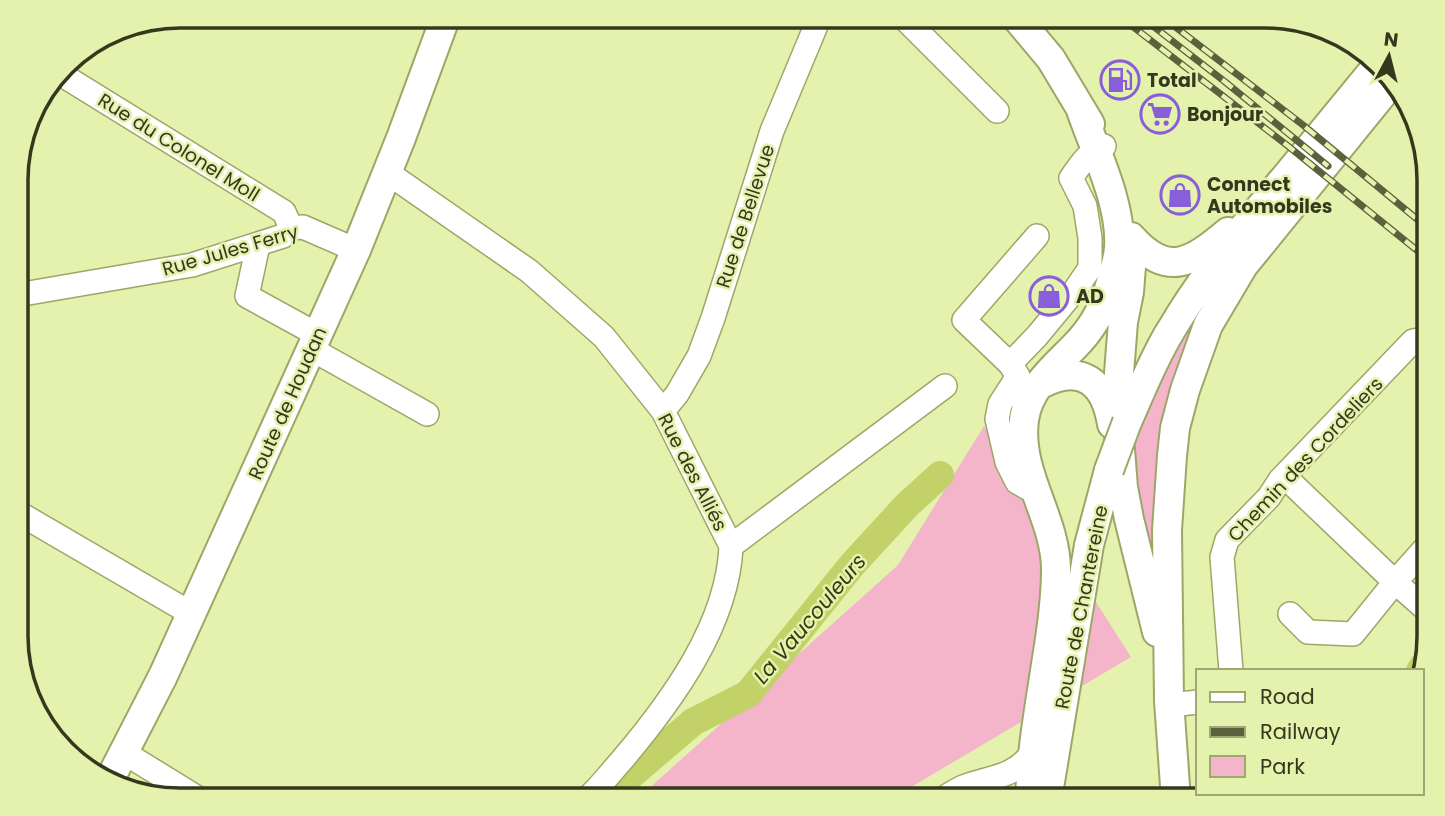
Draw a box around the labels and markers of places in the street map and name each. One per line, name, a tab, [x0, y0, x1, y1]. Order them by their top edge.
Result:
fuel station icon: Total	[1099, 59, 1141, 101]
place label: Total	[1147, 67, 1197, 94]
supermarket icon: Bonjour	[1139, 93, 1181, 135]
place label: Bonjour	[1187, 101, 1263, 128]
place label: Connect Automobiles	[1207, 171, 1332, 220]
shop icon: Connect Automobiles	[1159, 174, 1201, 216]
shop icon: AD	[1028, 275, 1070, 317]
place label: AD	[1076, 283, 1104, 310]

